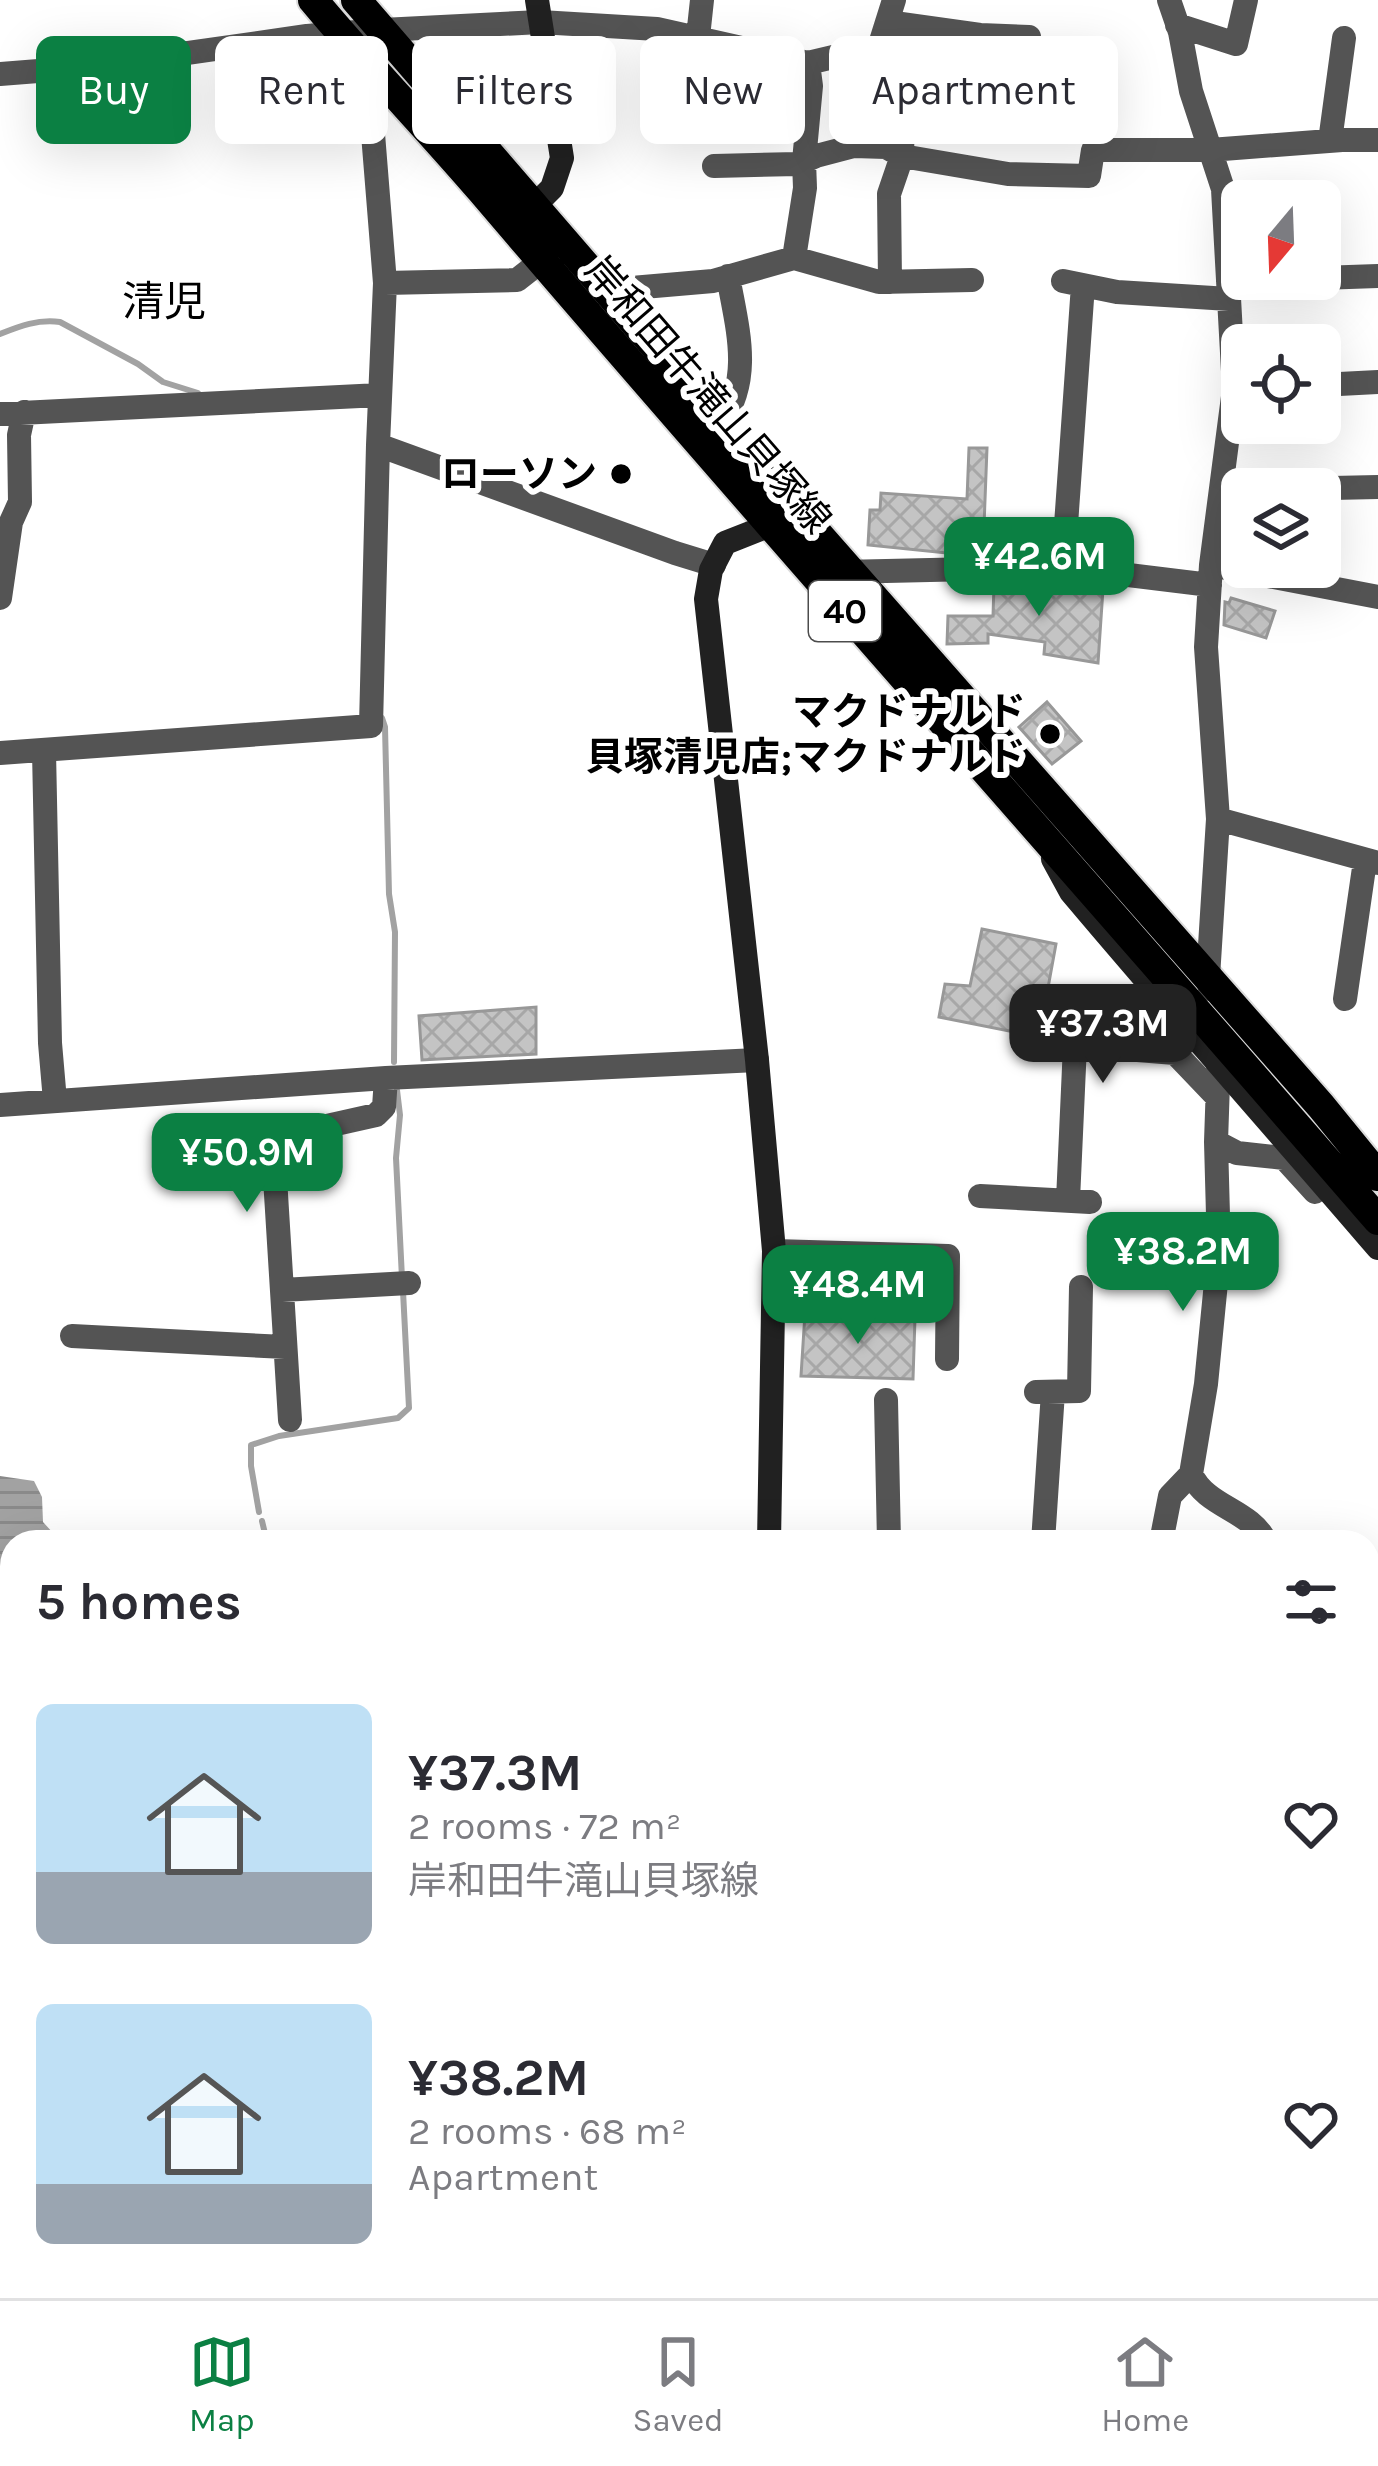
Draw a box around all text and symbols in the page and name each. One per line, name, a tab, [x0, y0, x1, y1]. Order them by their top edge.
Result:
chip: Buy	[36, 36, 191, 144]
chip: Rent	[215, 36, 388, 144]
chip: Filters	[412, 36, 616, 144]
chip: New	[640, 36, 805, 144]
chip: Apartment	[829, 36, 1118, 144]
north arrow	[1221, 180, 1341, 300]
map controls	[1221, 180, 1341, 588]
street label: 岸和田牛滝山貝塚線	[575, 247, 841, 543]
district label: 清児	[122, 277, 206, 327]
button: locate	[1221, 324, 1341, 444]
place label: ローソン	[441, 451, 597, 497]
marker: ローソン	[608, 461, 634, 487]
button: layers	[1221, 468, 1341, 588]
pin: ¥42.6M	[941, 517, 1137, 619]
text: ¥42.6M	[971, 533, 1107, 579]
road number: 40	[809, 581, 881, 641]
place label: マクドナルド 貝塚清児店;マクドナルド	[585, 689, 1026, 780]
marker: マクドナルド 貝塚清児店;マクドナルド	[1037, 721, 1063, 747]
pin: ¥37.3M	[1005, 984, 1201, 1086]
text: ¥37.3M	[1036, 1000, 1170, 1046]
pin: ¥50.9M	[149, 1113, 345, 1215]
text: ¥50.9M	[179, 1129, 315, 1175]
pin: ¥38.2M	[1085, 1212, 1281, 1314]
text: ¥38.2M	[1114, 1228, 1252, 1274]
pin: ¥48.4M	[760, 1245, 956, 1347]
text: ¥48.4M	[790, 1261, 927, 1307]
icon: filters	[1278, 1569, 1344, 1635]
text: 5 homes	[36, 1572, 242, 1632]
text: ¥37.3M	[408, 1743, 582, 1803]
icon: home	[132, 1752, 276, 1896]
icon: heart	[1278, 1791, 1344, 1857]
text: 2 rooms · 72 m²	[408, 1803, 681, 1849]
text: 岸和田牛滝山貝塚線	[408, 1858, 759, 1904]
text: ¥38.2M	[408, 2048, 589, 2108]
icon: home	[132, 2052, 276, 2196]
icon: heart	[1278, 2091, 1344, 2157]
text: 2 rooms · 68 m²	[408, 2108, 687, 2154]
text: Apartment	[408, 2154, 598, 2200]
tab: Map	[189, 2329, 255, 2439]
tab: Saved	[632, 2329, 724, 2439]
tab: Home	[1101, 2329, 1189, 2439]

